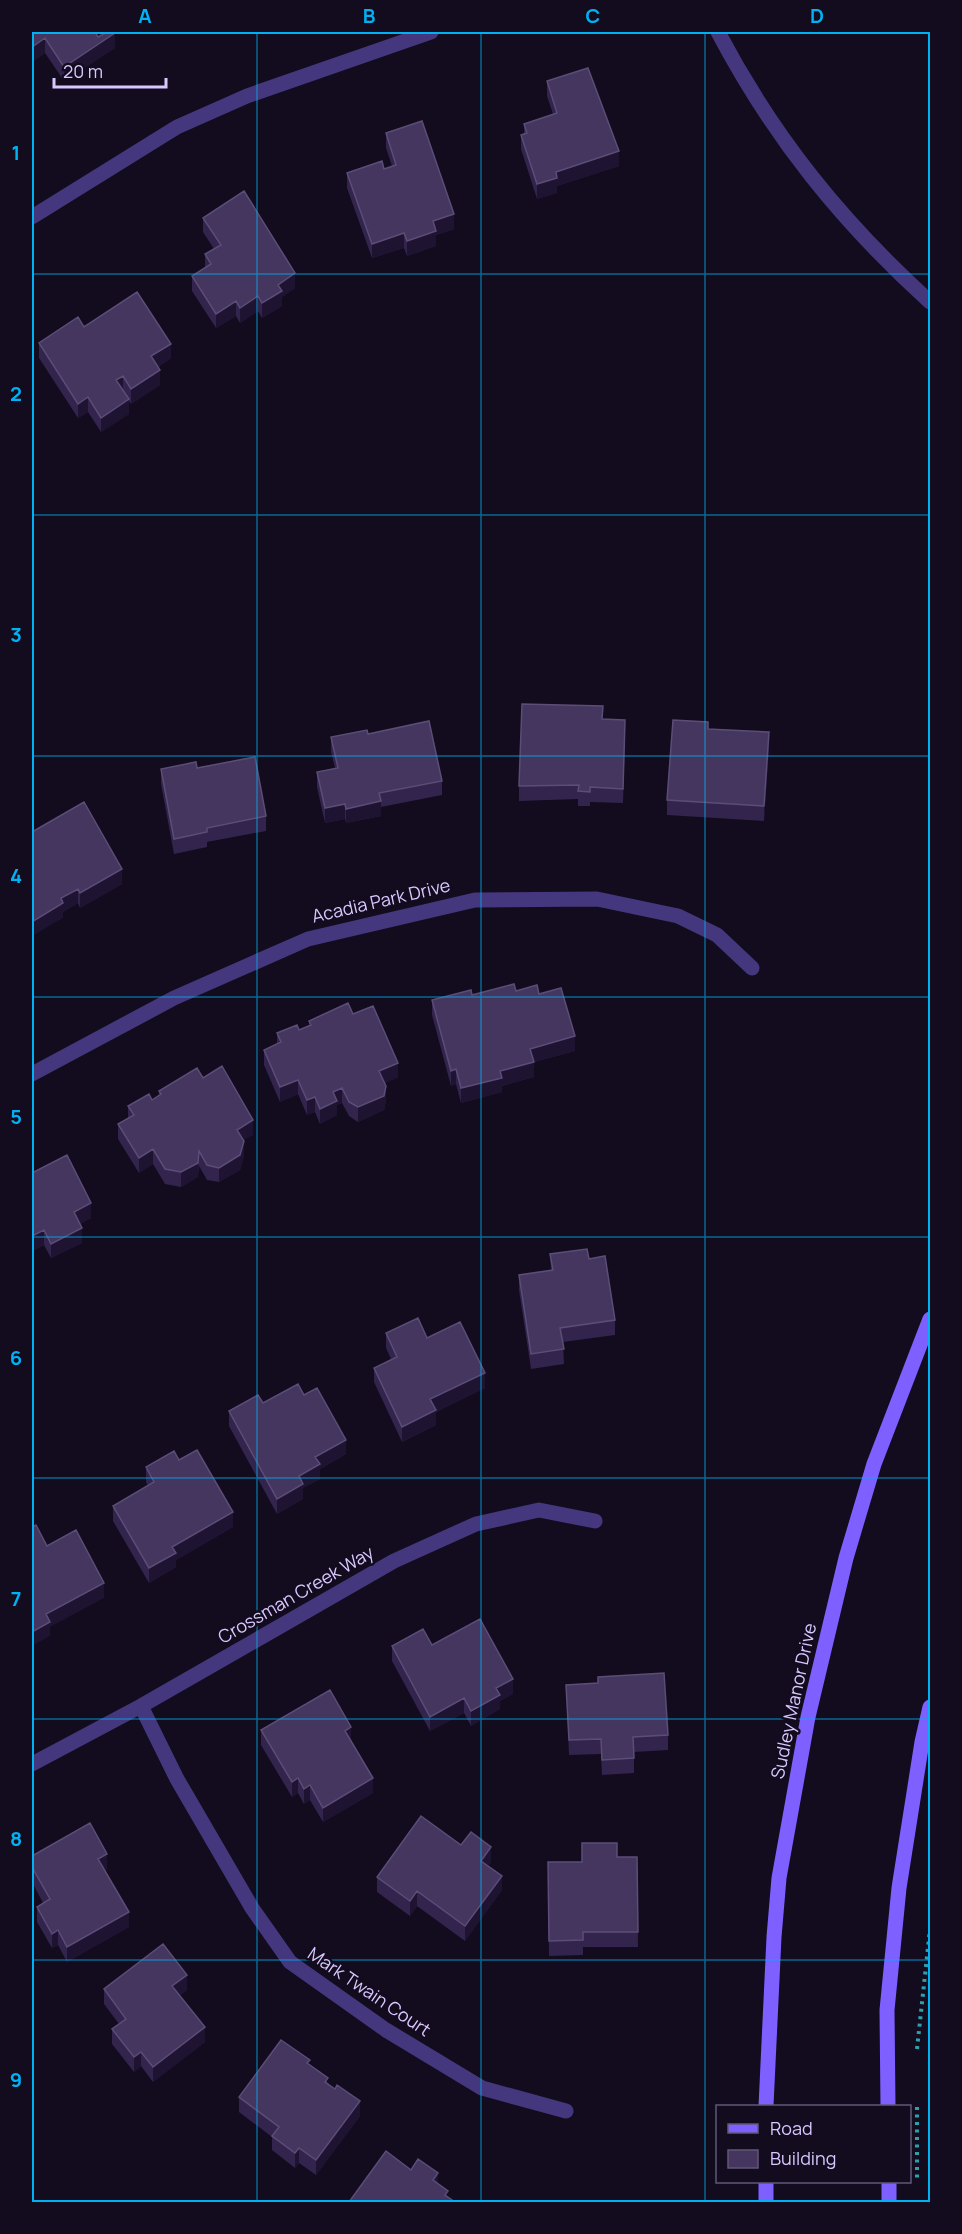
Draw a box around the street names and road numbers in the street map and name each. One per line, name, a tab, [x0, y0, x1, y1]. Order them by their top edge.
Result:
street label: Acadia Park Drive	[309, 872, 452, 928]
street label: Crossman Creek Way	[213, 1540, 378, 1649]
street label: Sudley Manor Drive	[765, 1621, 821, 1781]
street label: Mark Twain Court	[303, 1941, 436, 2041]

